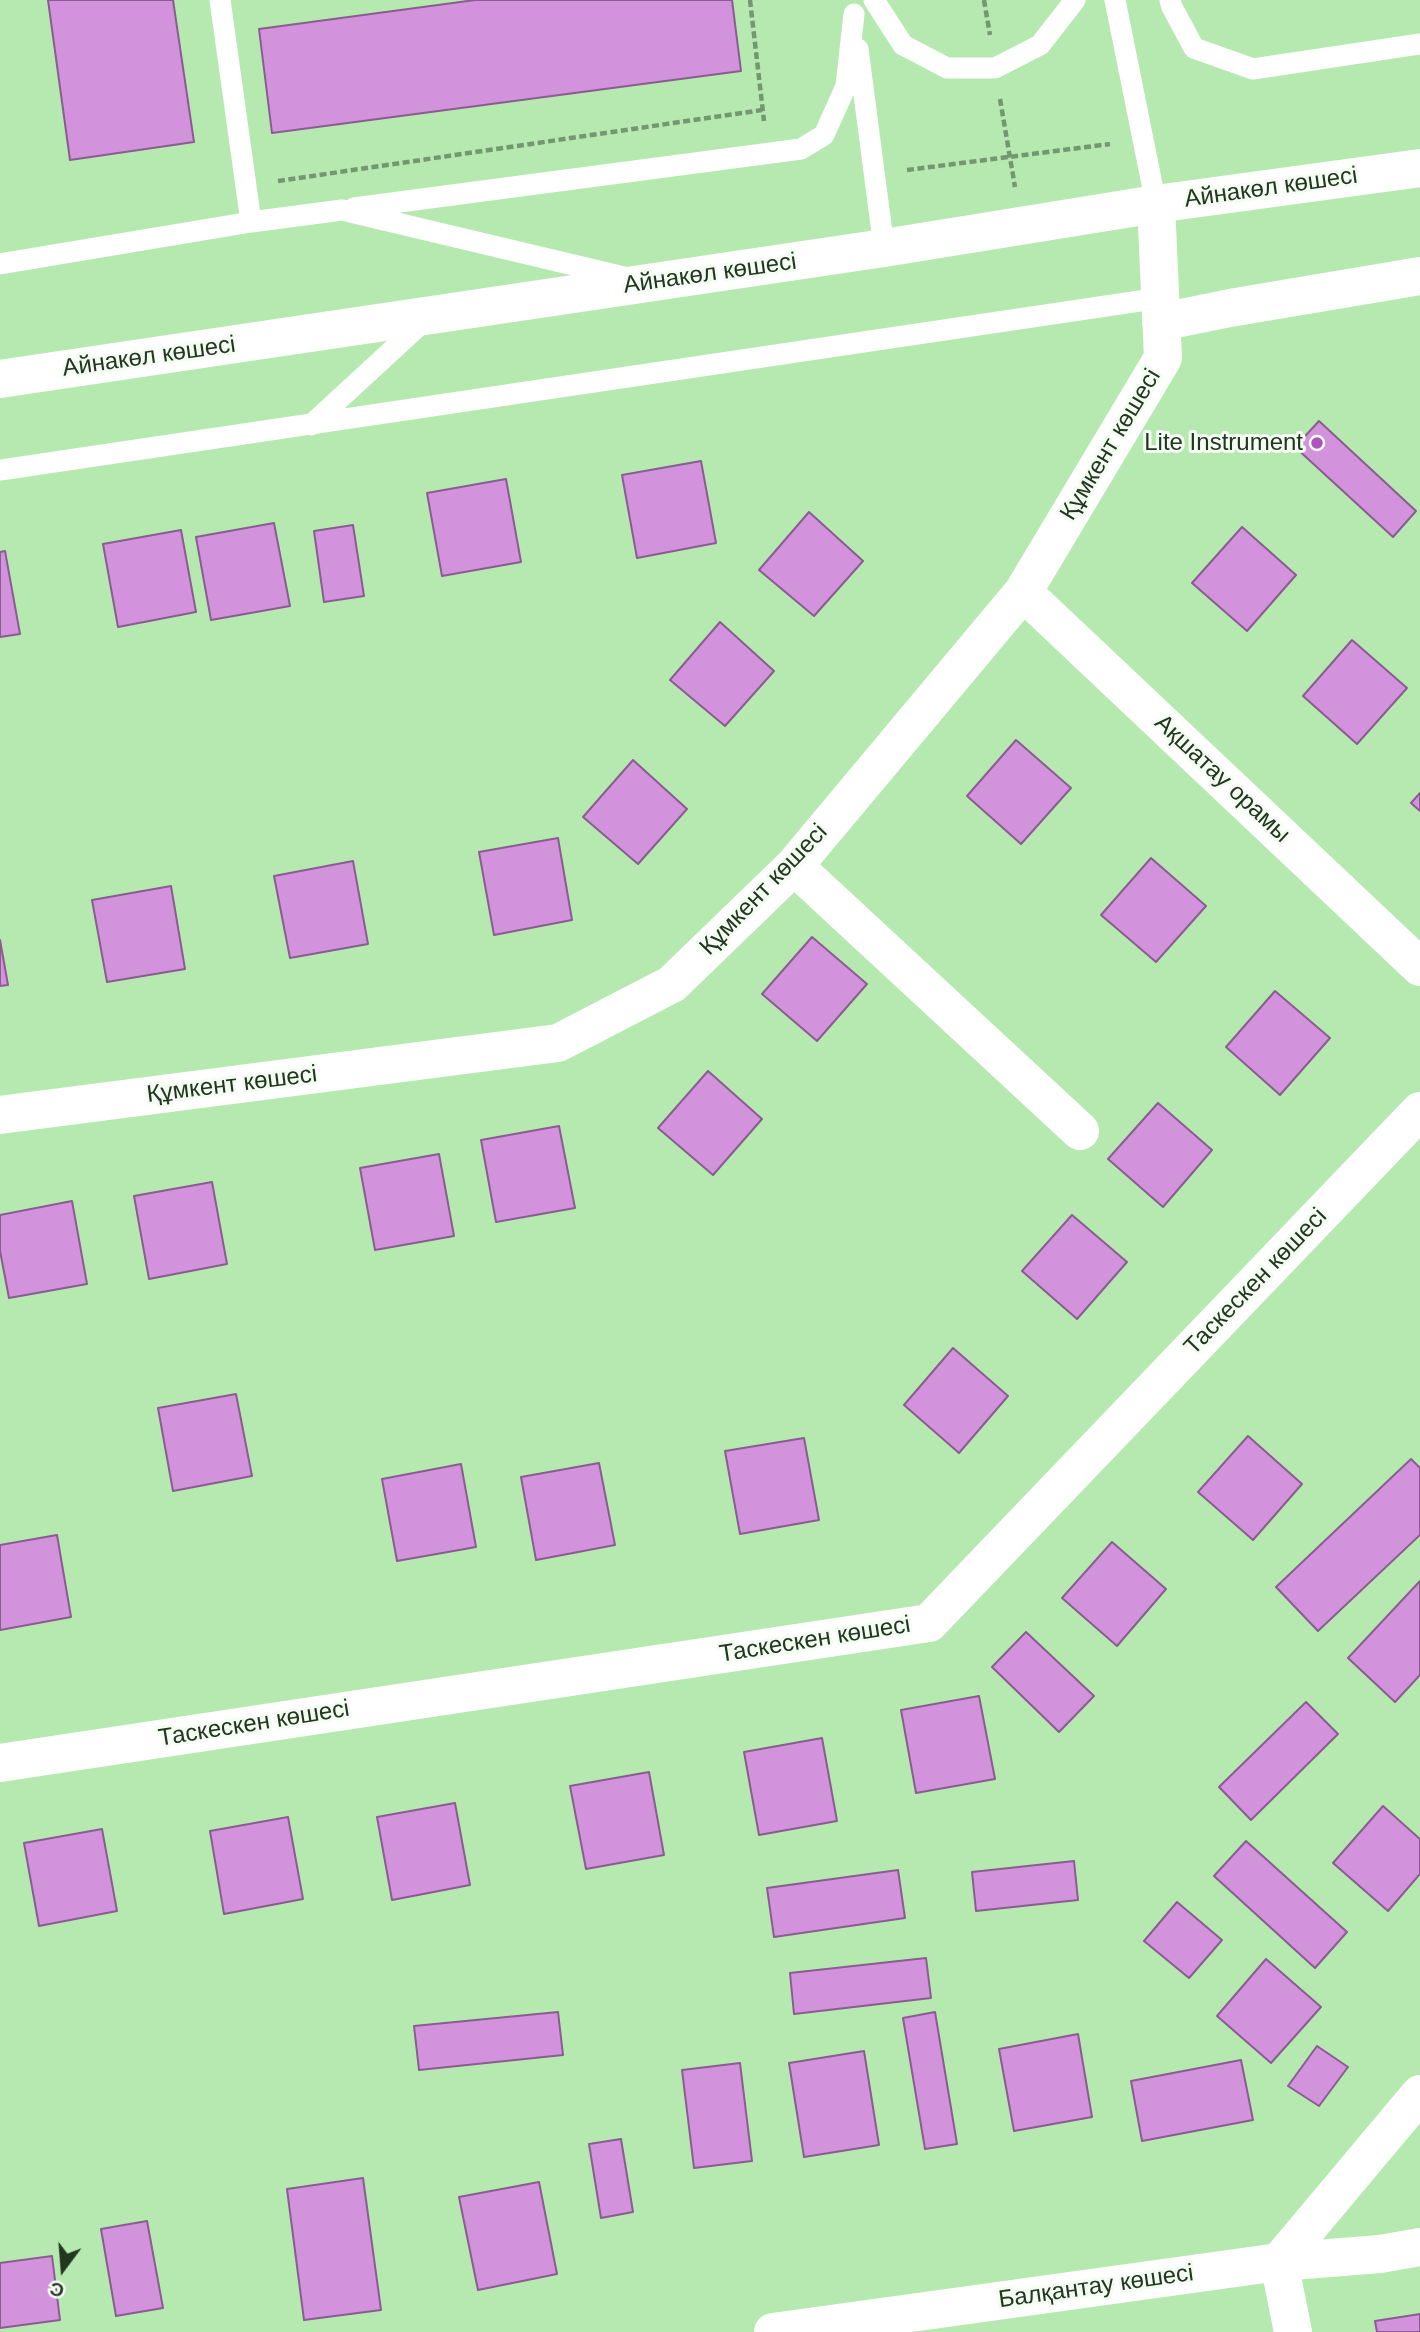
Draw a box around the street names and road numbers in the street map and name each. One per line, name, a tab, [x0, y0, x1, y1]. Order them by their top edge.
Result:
street label: Айнакөл көшесі	[1183, 162, 1359, 214]
street label: Айнакөл көшесі	[622, 248, 798, 300]
street label: Айнакөл көшесі	[61, 331, 237, 383]
street label: Құмкент көшесі	[1055, 364, 1167, 526]
street label: Ақшатау орамы	[1148, 709, 1296, 849]
street label: Құмкент көшесі	[694, 818, 834, 962]
street label: Құмкент көшесі	[145, 1060, 319, 1110]
street label: Таскескен көшесі	[1179, 1203, 1333, 1361]
street label: Таскескен көшесі	[718, 1611, 912, 1669]
street label: Таскескен көшесі	[157, 1695, 351, 1753]
street label: Балқантау көшесі	[997, 2259, 1195, 2315]

